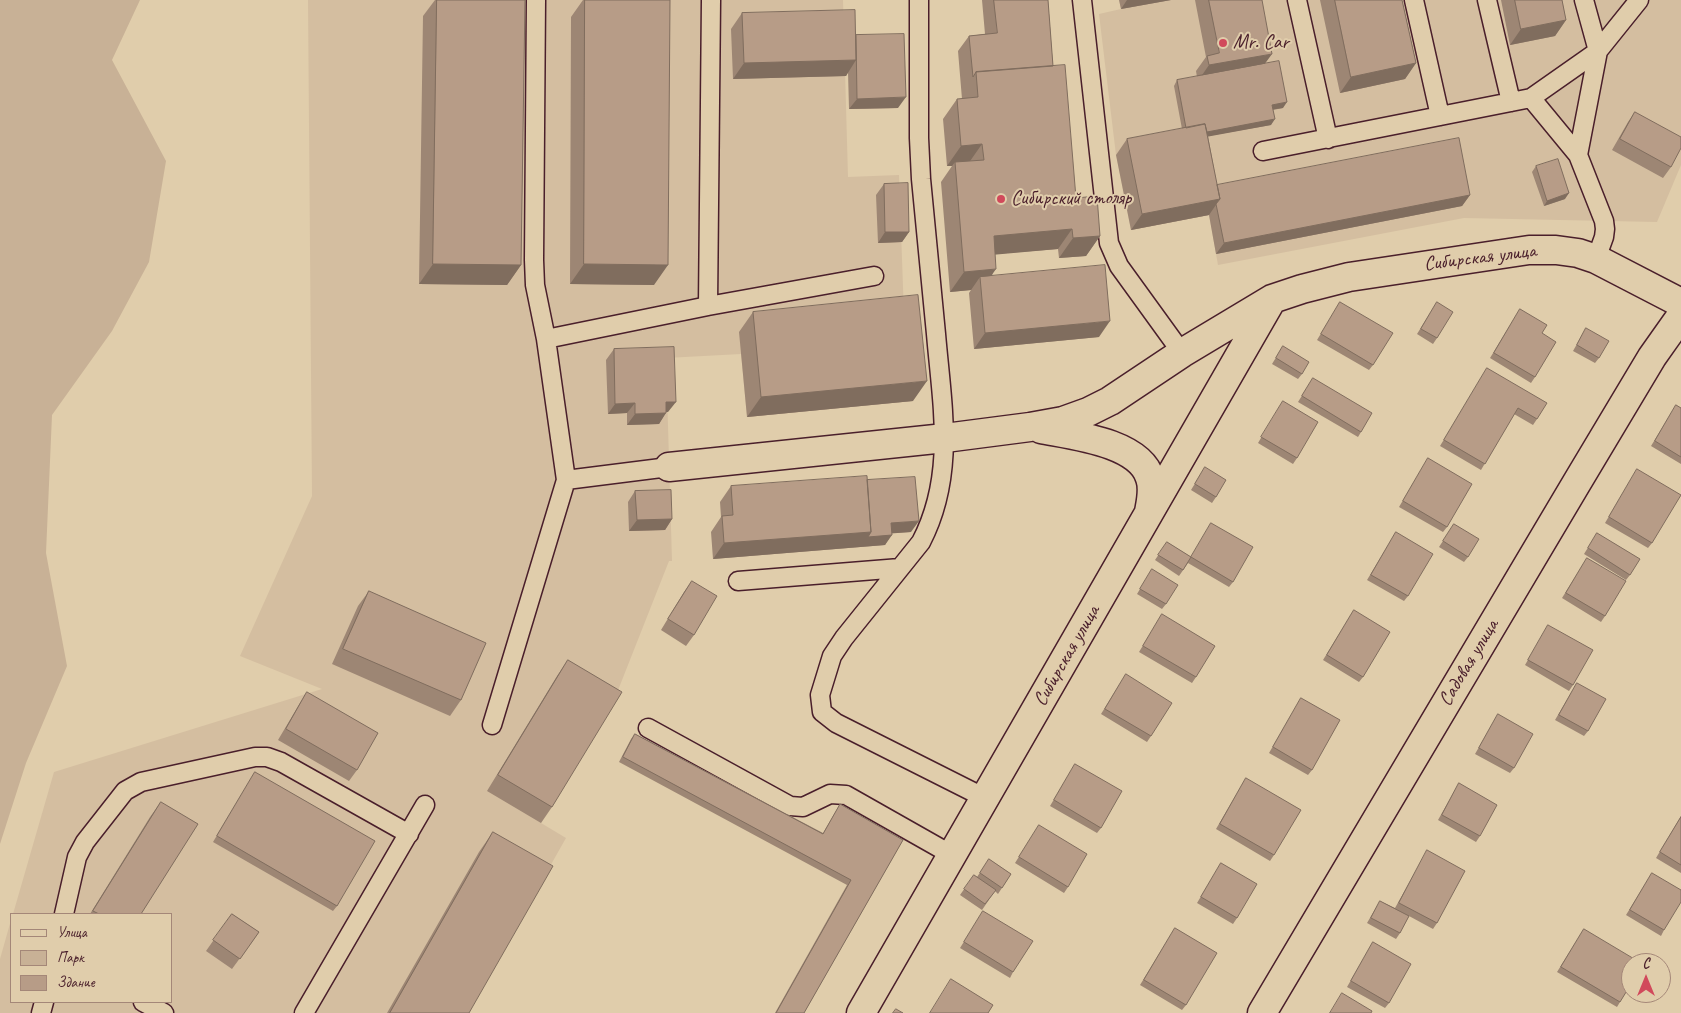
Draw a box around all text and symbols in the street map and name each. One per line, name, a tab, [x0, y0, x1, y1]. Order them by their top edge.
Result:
place label: Mr. Car	[1233, 31, 1289, 55]
marker: Mr. Car	[1217, 37, 1229, 49]
place label: Сибирский столяр	[1011, 187, 1131, 211]
marker: Сибирский столяр	[995, 193, 1007, 205]
street label: Сибирская улица	[1423, 239, 1537, 277]
street label: Сибирская улица	[1028, 601, 1106, 711]
street label: Садовая улица	[1434, 615, 1504, 711]
legend	[10, 913, 172, 1003]
text: Улица	[57, 923, 87, 942]
text: Парк	[57, 948, 84, 967]
north arrow	[1621, 953, 1671, 1003]
text: С	[1643, 955, 1649, 972]
text: Здание	[57, 973, 95, 992]

